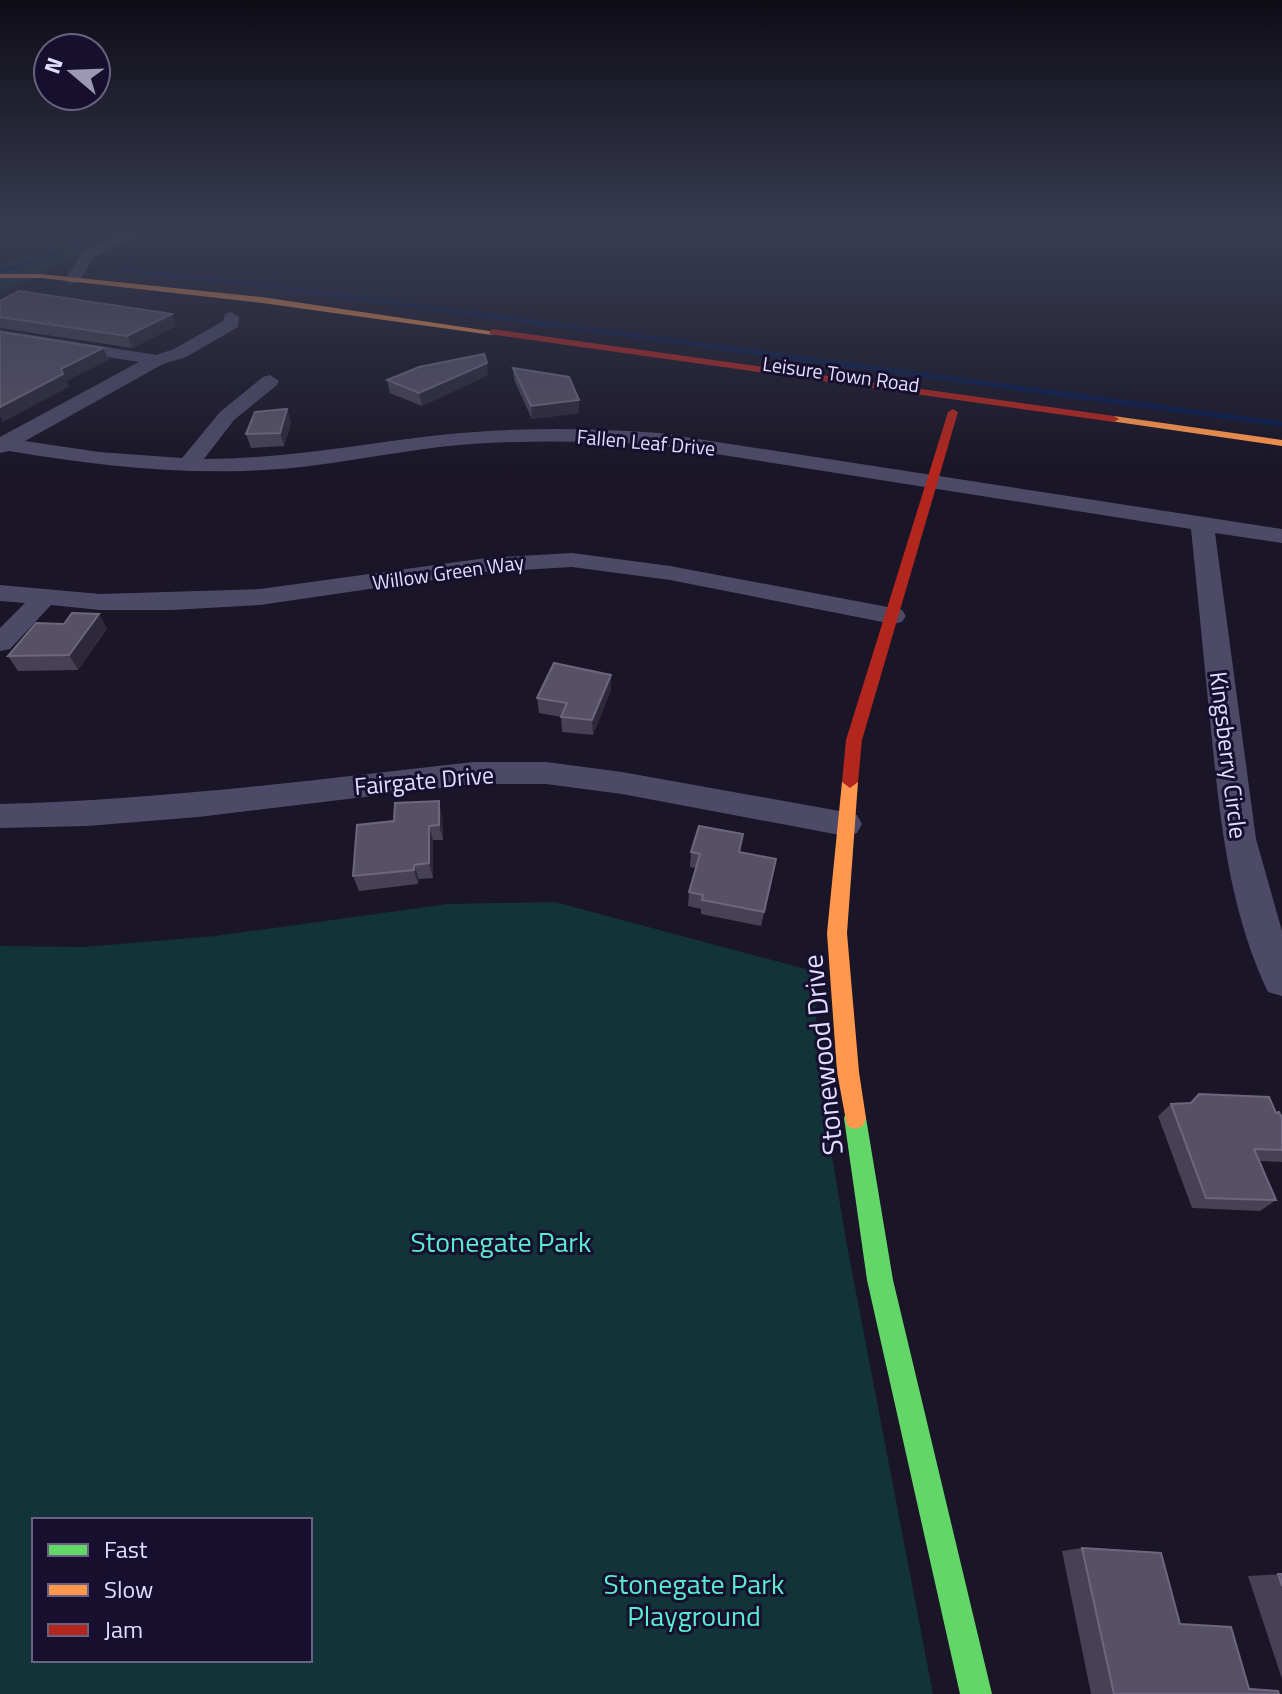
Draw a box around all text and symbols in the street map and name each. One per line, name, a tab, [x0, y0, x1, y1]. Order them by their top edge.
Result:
north arrow	[32, 32, 112, 112]
text: N	[35, 53, 72, 78]
street label: Leisure Town Road	[761, 348, 921, 400]
street label: Fallen Leaf Drive	[576, 421, 716, 463]
street label: Willow Green Way	[370, 546, 526, 598]
street label: Kingsberry Circle	[1201, 669, 1257, 841]
street label: Fairgate Drive	[353, 756, 495, 804]
street label: Stonewood Drive	[790, 953, 854, 1157]
park label: Stonegate Park	[411, 1220, 591, 1263]
legend	[32, 1518, 312, 1662]
text: Fast	[104, 1531, 148, 1567]
park label: Stonegate Park Playground	[604, 1562, 784, 1637]
text: Slow	[104, 1571, 153, 1607]
text: Jam	[104, 1611, 143, 1647]

